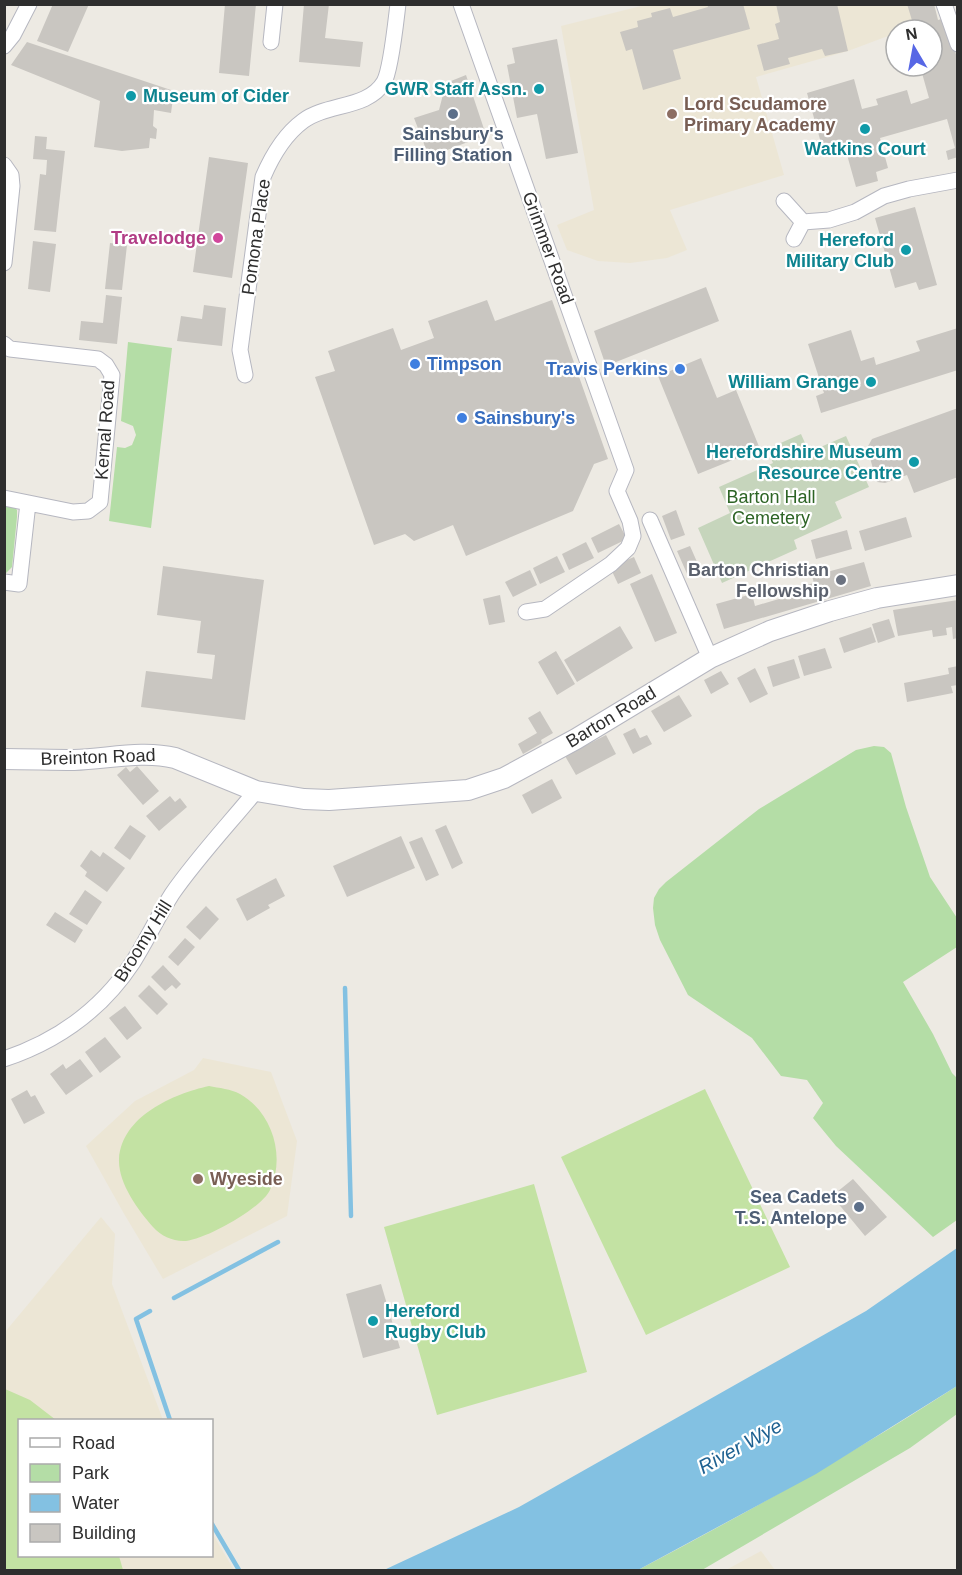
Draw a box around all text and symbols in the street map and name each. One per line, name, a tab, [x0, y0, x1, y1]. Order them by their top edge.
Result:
north arrow	[884, 18, 944, 78]
text: N	[904, 24, 919, 43]
place label: GWR Staff Assn.	[385, 79, 527, 99]
marker: GWR Staff Assn.	[532, 82, 546, 96]
place label: Museum of Cider	[143, 86, 289, 106]
marker: Museum of Cider	[124, 89, 138, 103]
place label: Lord Scudamore Primary Academy	[684, 94, 835, 135]
marker: Sainsbury's Filling Station	[446, 107, 460, 121]
marker: Lord Scudamore Primary Academy	[665, 107, 679, 121]
marker: Watkins Court	[858, 122, 872, 136]
place label: Sainsbury's Filling Station	[394, 124, 513, 165]
place label: Watkins Court	[804, 139, 926, 159]
street label: Pomona Place	[238, 178, 274, 296]
street label: Grimmer Road	[518, 189, 578, 307]
place label: Travelodge	[111, 228, 206, 248]
place label: Hereford Military Club	[786, 230, 894, 271]
marker: Travelodge	[211, 231, 225, 245]
marker: Hereford Military Club	[899, 243, 913, 257]
place label: Timpson	[427, 354, 502, 374]
marker: Timpson	[408, 357, 422, 371]
place label: Travis Perkins	[546, 359, 668, 379]
marker: Travis Perkins	[673, 362, 687, 376]
place label: William Grange	[728, 372, 859, 392]
marker: William Grange	[864, 375, 878, 389]
street label: Kernal Road	[92, 379, 118, 481]
place label: Sainsbury's	[474, 408, 575, 428]
marker: Sainsbury's	[455, 411, 469, 425]
place label: Herefordshire Museum Resource Centre	[706, 442, 902, 483]
marker: Herefordshire Museum Resource Centre	[907, 455, 921, 469]
park label: Barton Hall Cemetery	[726, 487, 816, 528]
place label: Barton Christian Fellowship	[688, 560, 829, 601]
marker: Barton Christian Fellowship	[834, 573, 848, 587]
street label: Barton Road	[563, 682, 659, 752]
street label: Breinton Road	[40, 745, 156, 769]
street label: Broomy Hill	[110, 897, 176, 985]
place label: Wyeside	[210, 1169, 283, 1189]
marker: Wyeside	[191, 1172, 205, 1186]
place label: Sea Cadets T.S. Antelope	[735, 1187, 847, 1228]
marker: Sea Cadets T.S. Antelope	[852, 1200, 866, 1214]
place label: Hereford Rugby Club	[385, 1301, 486, 1342]
marker: Hereford Rugby Club	[366, 1314, 380, 1328]
water label: River Wye	[694, 1414, 786, 1478]
legend	[18, 1419, 213, 1557]
text: Road	[72, 1433, 115, 1453]
text: Park	[72, 1463, 110, 1483]
text: Water	[72, 1493, 119, 1513]
text: Building	[72, 1523, 136, 1543]

